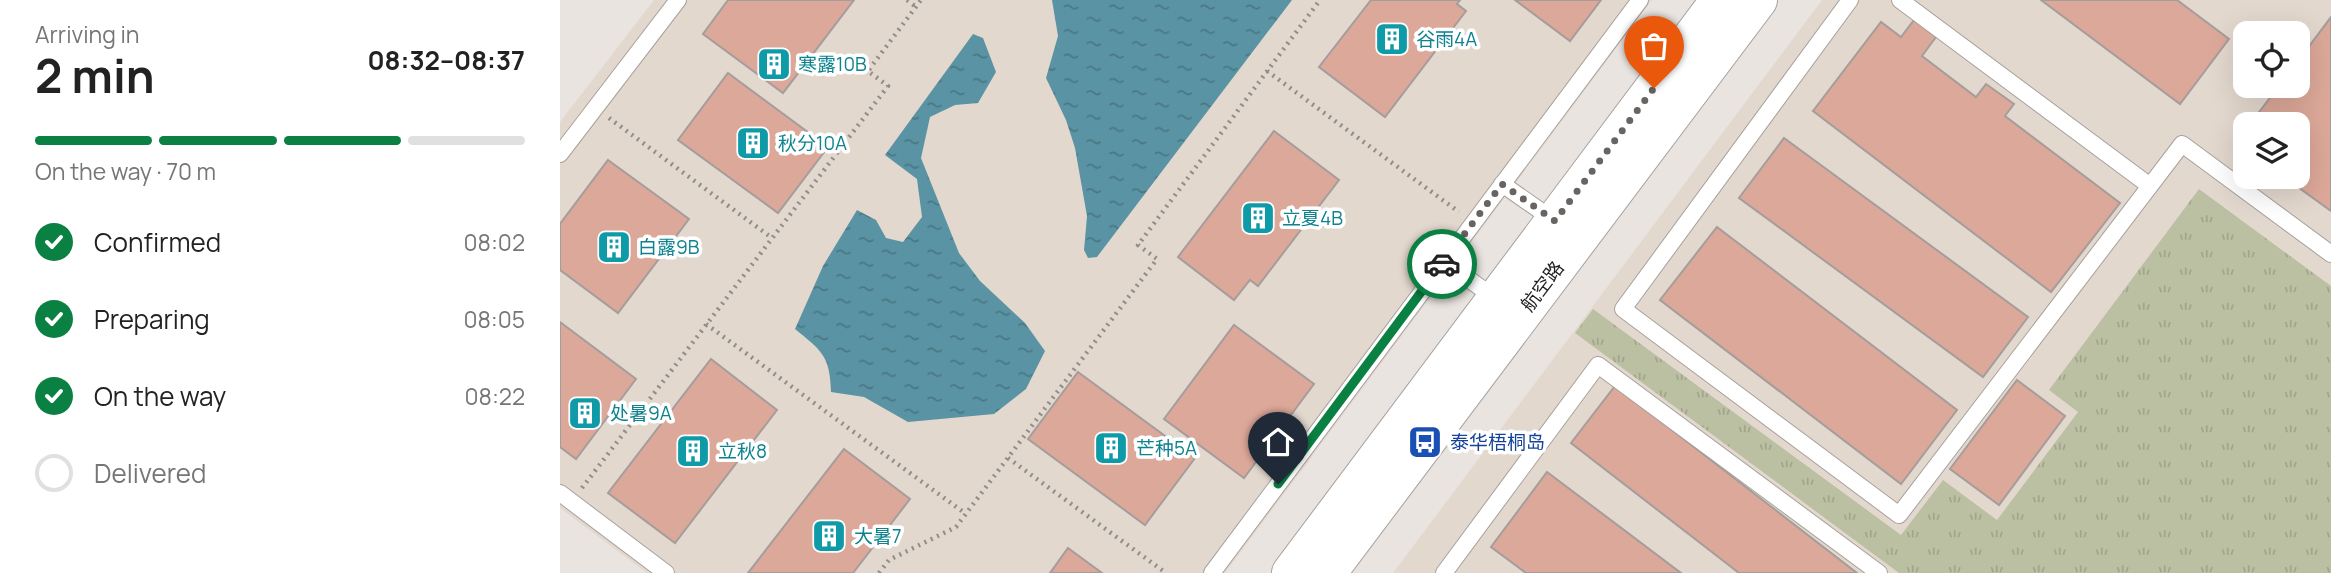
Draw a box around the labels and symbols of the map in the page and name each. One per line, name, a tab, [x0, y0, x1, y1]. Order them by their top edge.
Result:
pin	[1624, 16, 1684, 88]
building icon: 谷雨4A	[1373, 20, 1411, 58]
place label: 谷雨4A	[1416, 26, 1477, 52]
building icon: 寒露10B	[755, 45, 793, 83]
place label: 寒露10B	[798, 51, 867, 77]
building icon: 秋分10A	[734, 124, 772, 162]
place label: 秋分10A	[778, 130, 847, 156]
building icon: 立夏4B	[1239, 199, 1277, 237]
place label: 立夏4B	[1282, 205, 1343, 231]
building icon: 白露9B	[595, 228, 633, 266]
courier	[1407, 229, 1477, 299]
place label: 白露9B	[638, 234, 700, 260]
street label: 航空路	[1514, 255, 1570, 317]
building icon: 处暑9A	[566, 394, 604, 432]
place label: 处暑9A	[610, 400, 672, 426]
pin	[1248, 412, 1308, 484]
bus stop icon: 泰华梧桐岛	[1406, 423, 1444, 461]
building icon: 芒种5A	[1092, 429, 1130, 467]
place label: 泰华梧桐岛	[1450, 429, 1545, 455]
building icon: 立秋8	[674, 432, 712, 470]
place label: 芒种5A	[1136, 435, 1197, 461]
place label: 立秋8	[718, 438, 767, 464]
building icon: 大暑7	[810, 517, 848, 555]
place label: 大暑7	[854, 523, 902, 549]

